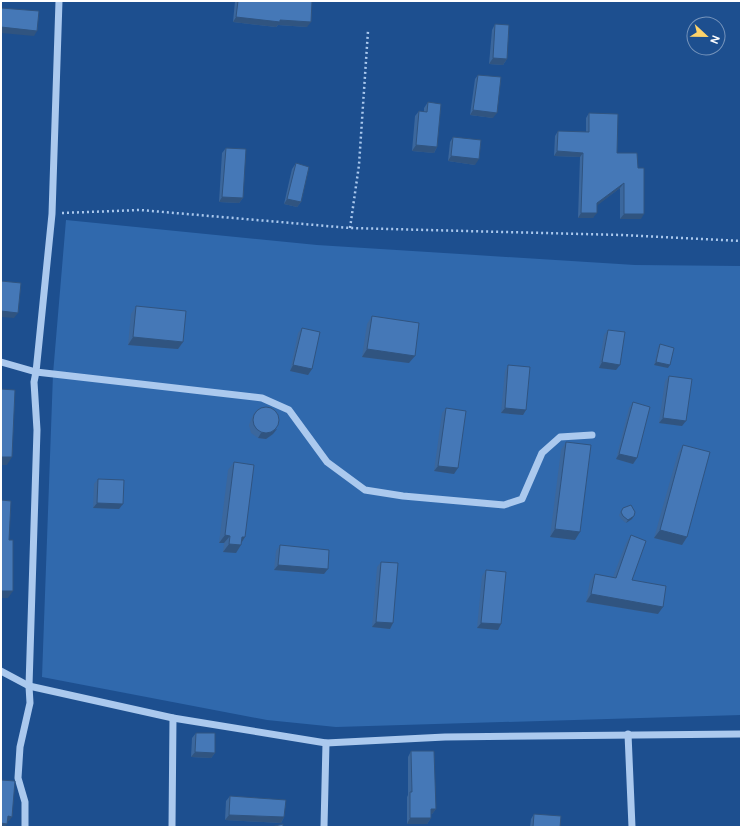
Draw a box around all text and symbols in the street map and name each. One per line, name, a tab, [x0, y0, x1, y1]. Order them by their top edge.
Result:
north arrow	[686, 16, 726, 56]
text: N	[707, 33, 723, 46]

